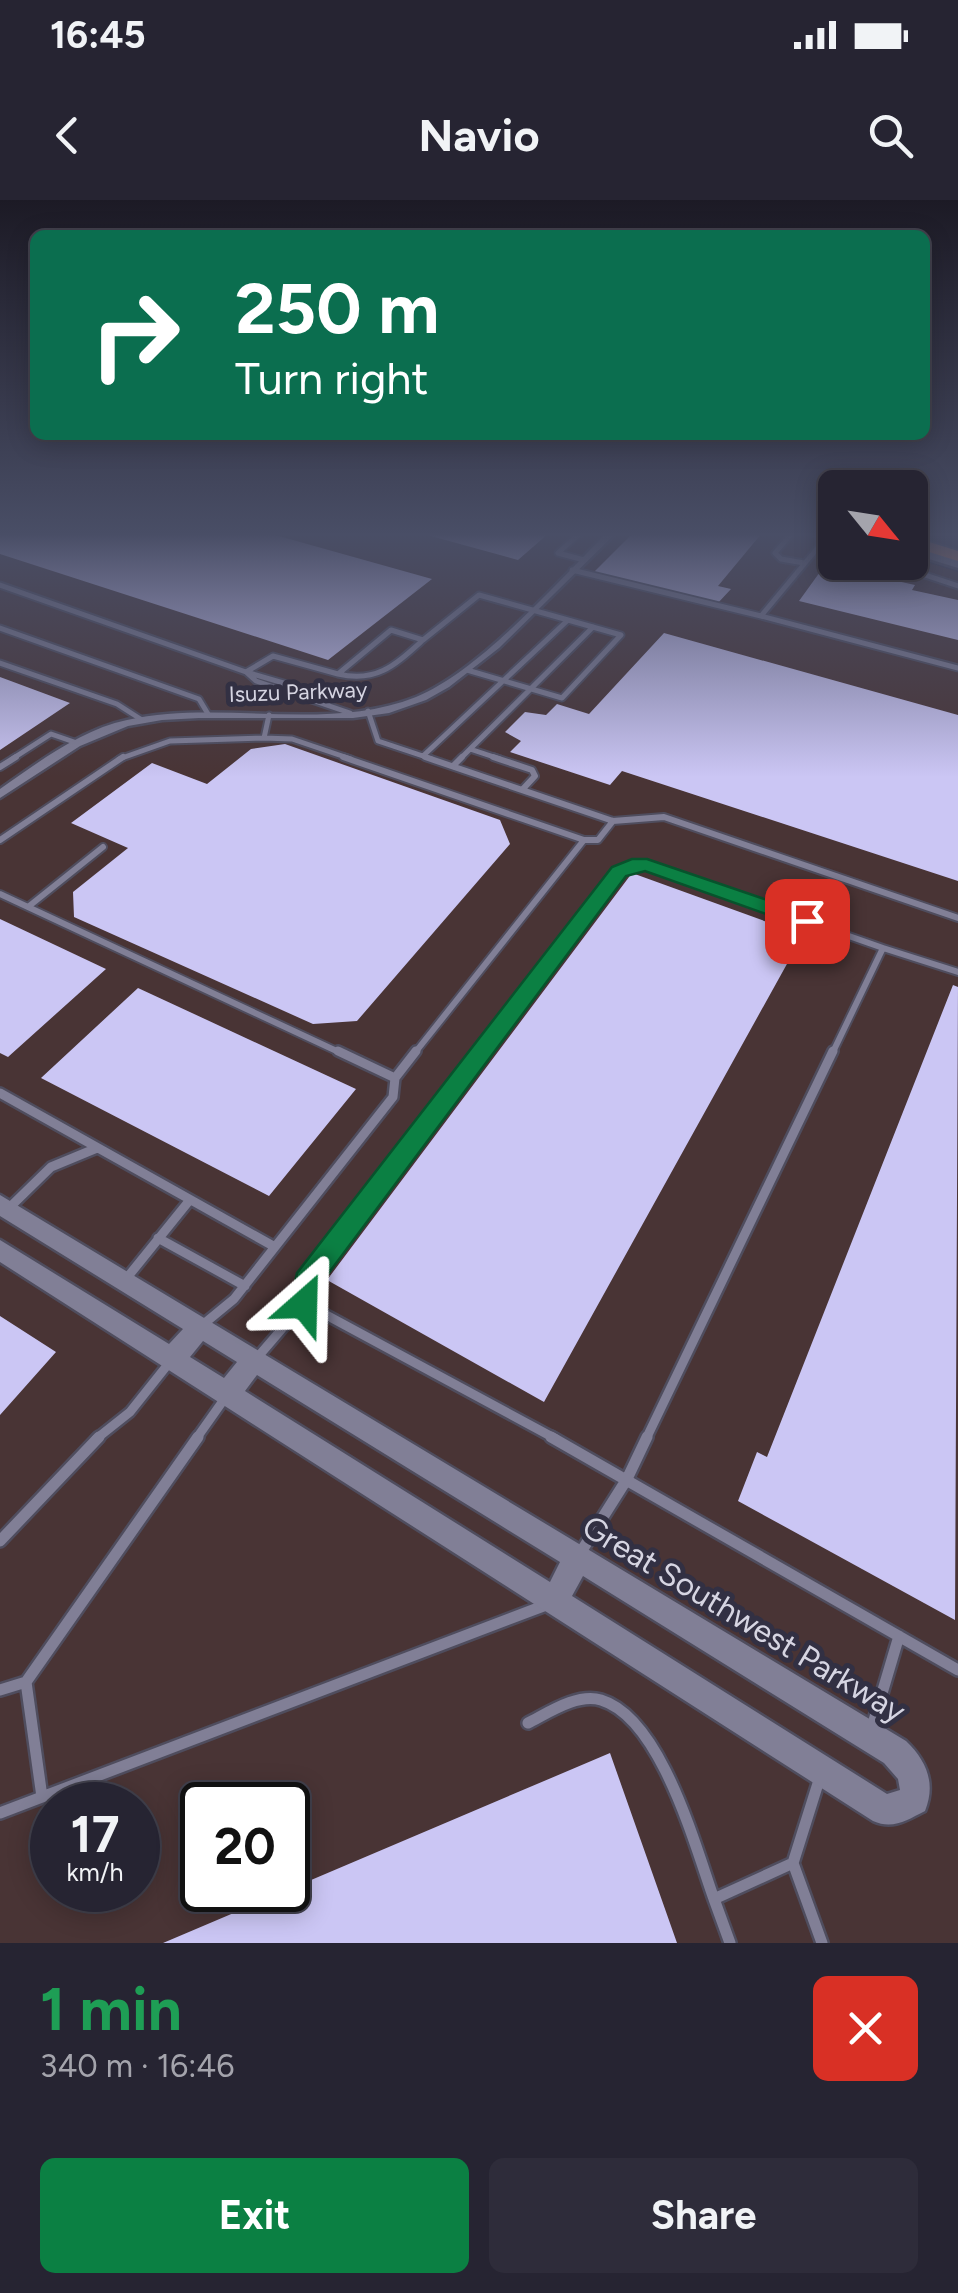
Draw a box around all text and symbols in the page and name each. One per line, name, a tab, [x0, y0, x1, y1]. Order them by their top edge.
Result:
text: 16:45	[50, 12, 146, 58]
icon: back	[40, 108, 95, 163]
text: Navio	[418, 108, 540, 162]
icon: search	[863, 108, 918, 163]
text: 250 m	[235, 266, 439, 351]
icon: right	[70, 270, 200, 400]
text: Turn right	[235, 351, 428, 405]
north arrow	[818, 470, 928, 580]
map controls	[818, 470, 928, 580]
street label: Isuzu Parkway	[228, 676, 368, 708]
pin	[765, 879, 850, 964]
icon: arrive	[780, 894, 835, 949]
position arrow	[252, 1252, 356, 1356]
street label: Great Southwest Parkway	[576, 1507, 913, 1731]
speed limit sign: 20	[180, 1782, 310, 1912]
text: 17	[71, 1804, 119, 1865]
text: km/h	[66, 1857, 124, 1887]
text: 1 min	[40, 1973, 182, 2045]
button: close	[813, 1976, 918, 2081]
text: 340 m · 16:46	[40, 2047, 234, 2085]
button: Exit	[40, 2158, 469, 2273]
button: Share	[489, 2158, 918, 2273]

